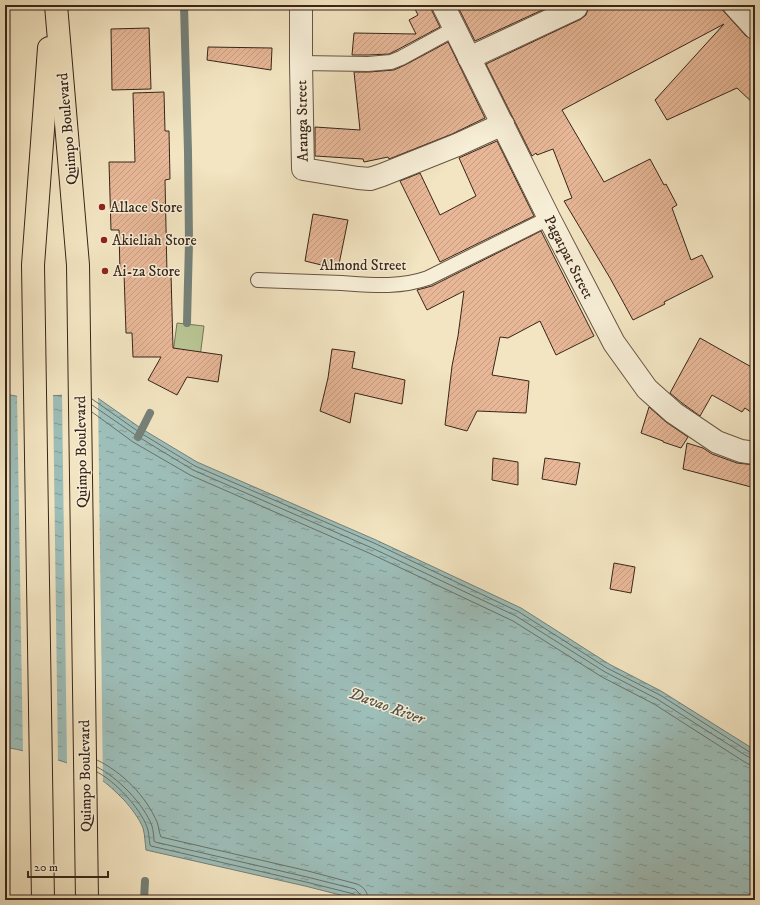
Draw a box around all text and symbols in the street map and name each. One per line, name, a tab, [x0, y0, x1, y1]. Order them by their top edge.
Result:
street label: Quimpo Boulevard	[53, 72, 82, 186]
street label: Aranga Street	[292, 80, 313, 162]
place label: Allace Store	[110, 198, 183, 217]
marker: Allace Store	[97, 202, 107, 212]
street label: Pagatpat Street	[539, 212, 598, 302]
place label: Akieliah Store	[112, 231, 197, 250]
marker: Akieliah Store	[99, 235, 109, 245]
street label: Almond Street	[320, 256, 406, 275]
place label: Ai-za Store	[113, 262, 180, 281]
marker: Ai-za Store	[100, 266, 110, 276]
street label: Quimpo Boulevard	[71, 395, 92, 508]
water label: Davao River	[346, 683, 429, 729]
street label: Quimpo Boulevard	[75, 719, 96, 832]
scale bar	[28, 853, 108, 879]
text: 20 m	[34, 860, 58, 875]

